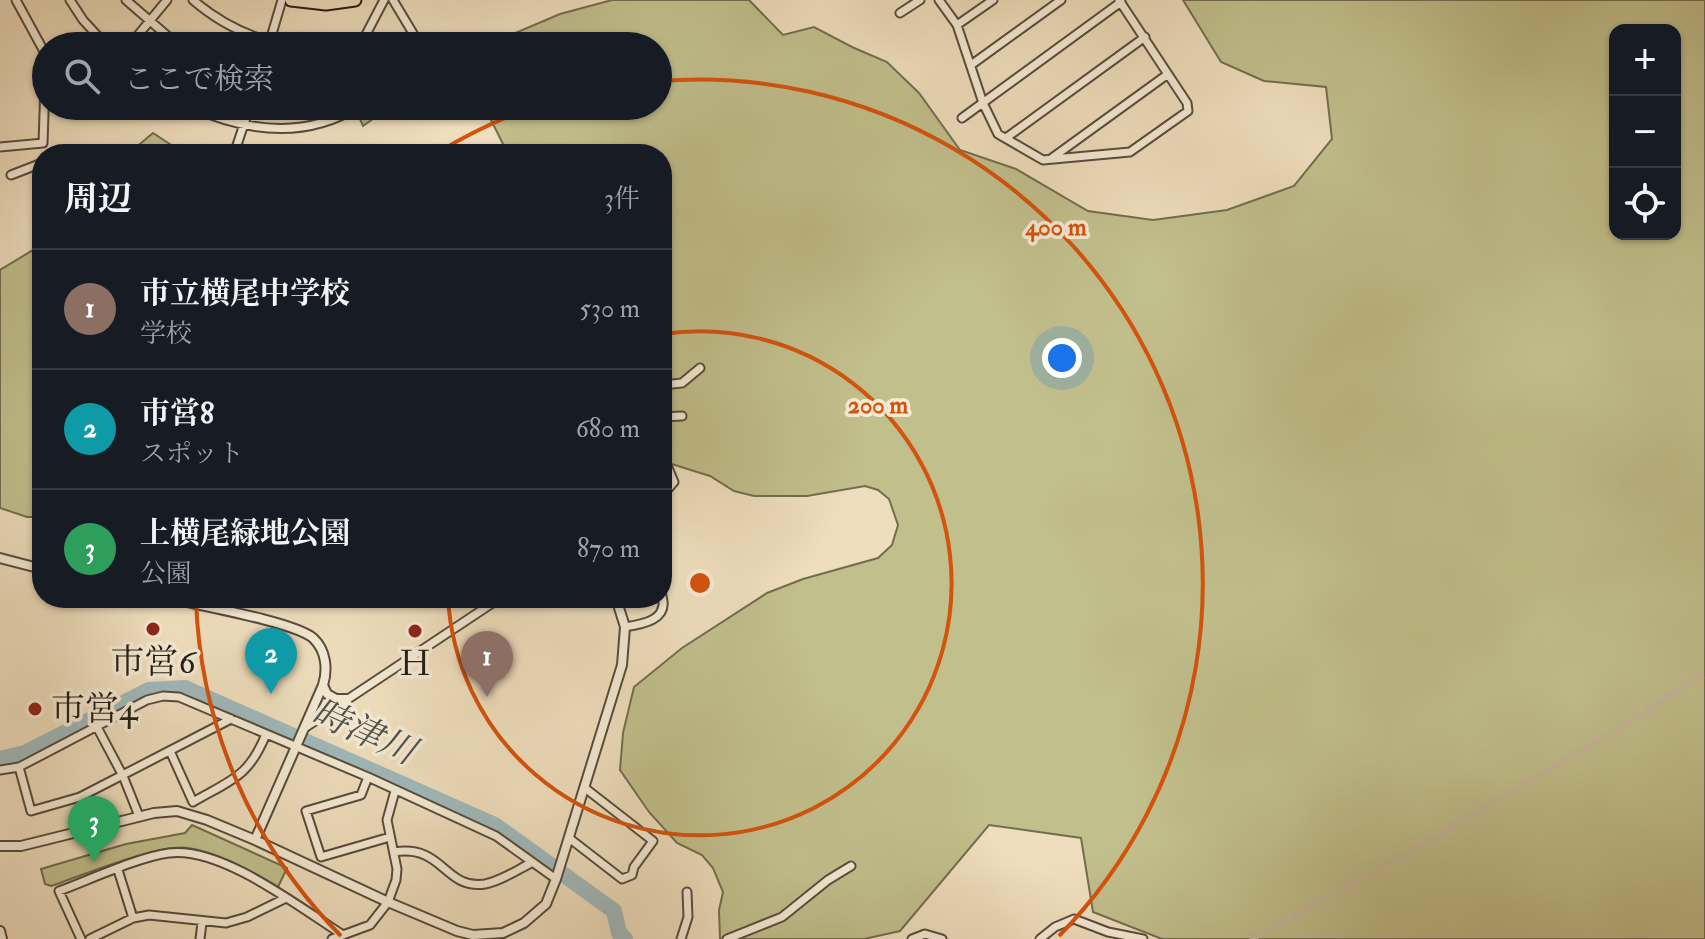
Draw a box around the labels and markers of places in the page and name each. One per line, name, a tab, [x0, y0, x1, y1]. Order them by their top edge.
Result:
centre of rings	[686, 569, 714, 597]
marker: 市営6	[144, 620, 162, 638]
marker: Ｈ	[406, 622, 424, 640]
pin: 2	[245, 628, 297, 694]
pin: 1	[461, 631, 513, 697]
place label: 市営6	[110, 641, 197, 684]
place label: Ｈ	[398, 643, 432, 686]
place label: 市営4	[51, 688, 139, 731]
marker: 市営4	[26, 700, 44, 718]
pin: 3	[68, 796, 120, 862]

